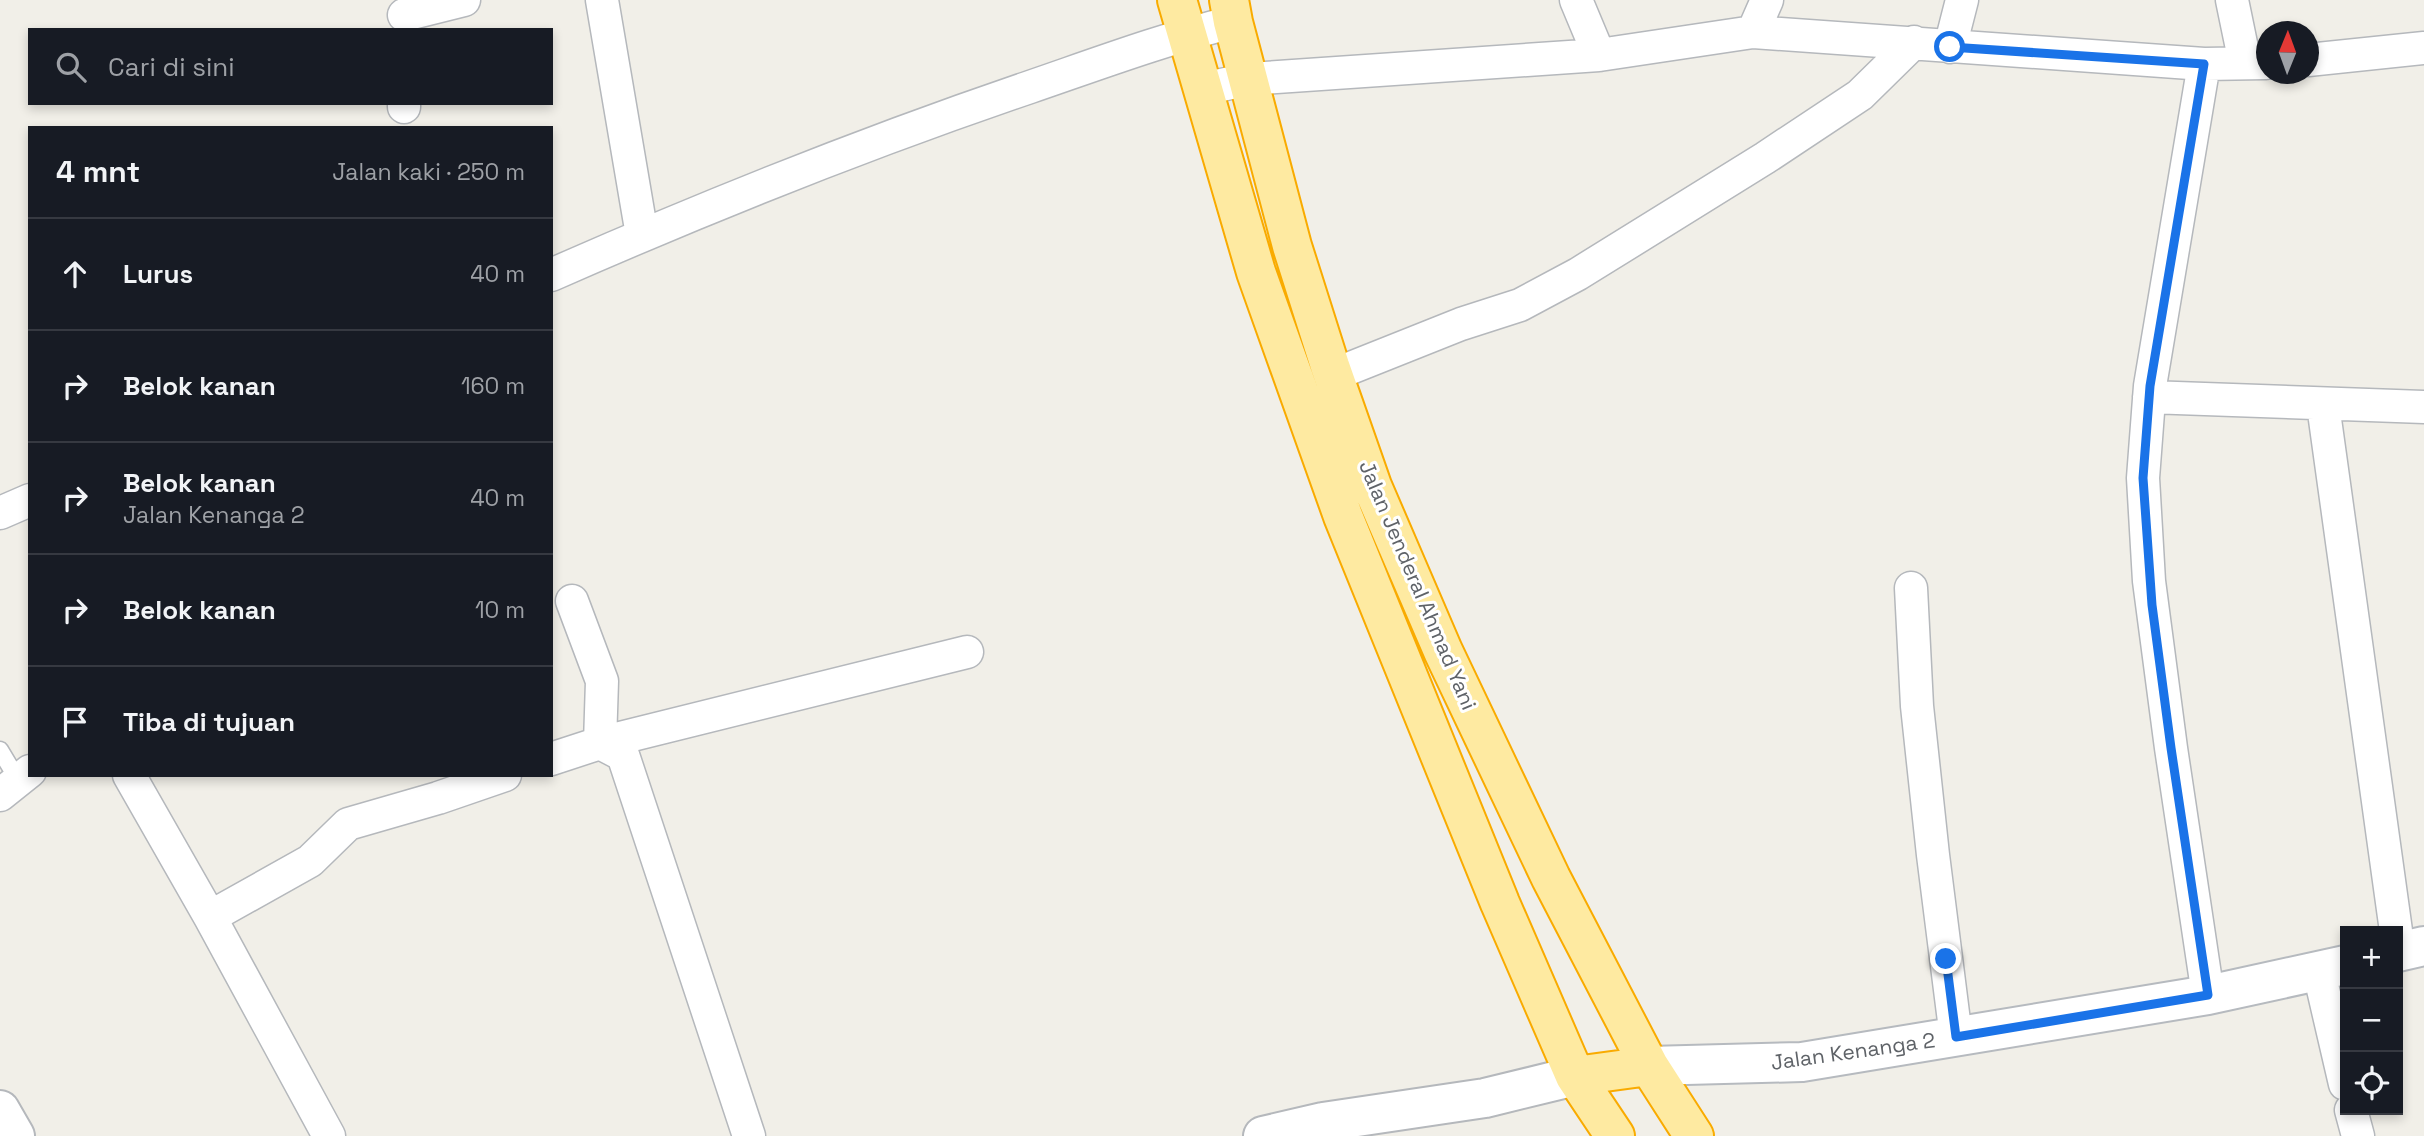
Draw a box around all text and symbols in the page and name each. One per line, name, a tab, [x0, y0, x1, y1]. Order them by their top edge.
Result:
north arrow	[2256, 21, 2319, 84]
search box	[28, 28, 553, 105]
route start	[1934, 31, 1965, 62]
icon: search	[52, 48, 90, 86]
text: Cari di sini	[108, 50, 235, 84]
text: 4 mnt	[56, 152, 140, 191]
text: Jalan kaki · 250 m	[332, 157, 525, 187]
icon: ahead	[56, 255, 94, 293]
text: Lurus	[123, 257, 193, 291]
text: 40 m	[470, 259, 525, 289]
icon: right	[56, 367, 94, 405]
text: Belok kanan	[123, 369, 276, 403]
text: 160 m	[461, 371, 525, 401]
street label: Jalan Jenderal Ahmad Yani	[1353, 456, 1483, 714]
text: Belok kanan	[123, 466, 276, 500]
icon: right	[56, 479, 94, 517]
text: 40 m	[470, 483, 525, 513]
text: Jalan Kenanga 2	[123, 500, 305, 530]
icon: right	[56, 591, 94, 629]
text: Belok kanan	[123, 593, 276, 627]
text: 10 m	[475, 595, 525, 625]
icon: arrive	[56, 703, 94, 741]
text: Tiba di tujuan	[123, 705, 295, 739]
map controls	[2340, 926, 2403, 1115]
button: +	[2340, 926, 2403, 989]
route end	[1930, 943, 1961, 974]
button: −	[2340, 989, 2403, 1052]
street label: Jalan Kenanga 2	[1769, 1026, 1937, 1076]
button: locate	[2340, 1052, 2403, 1115]

